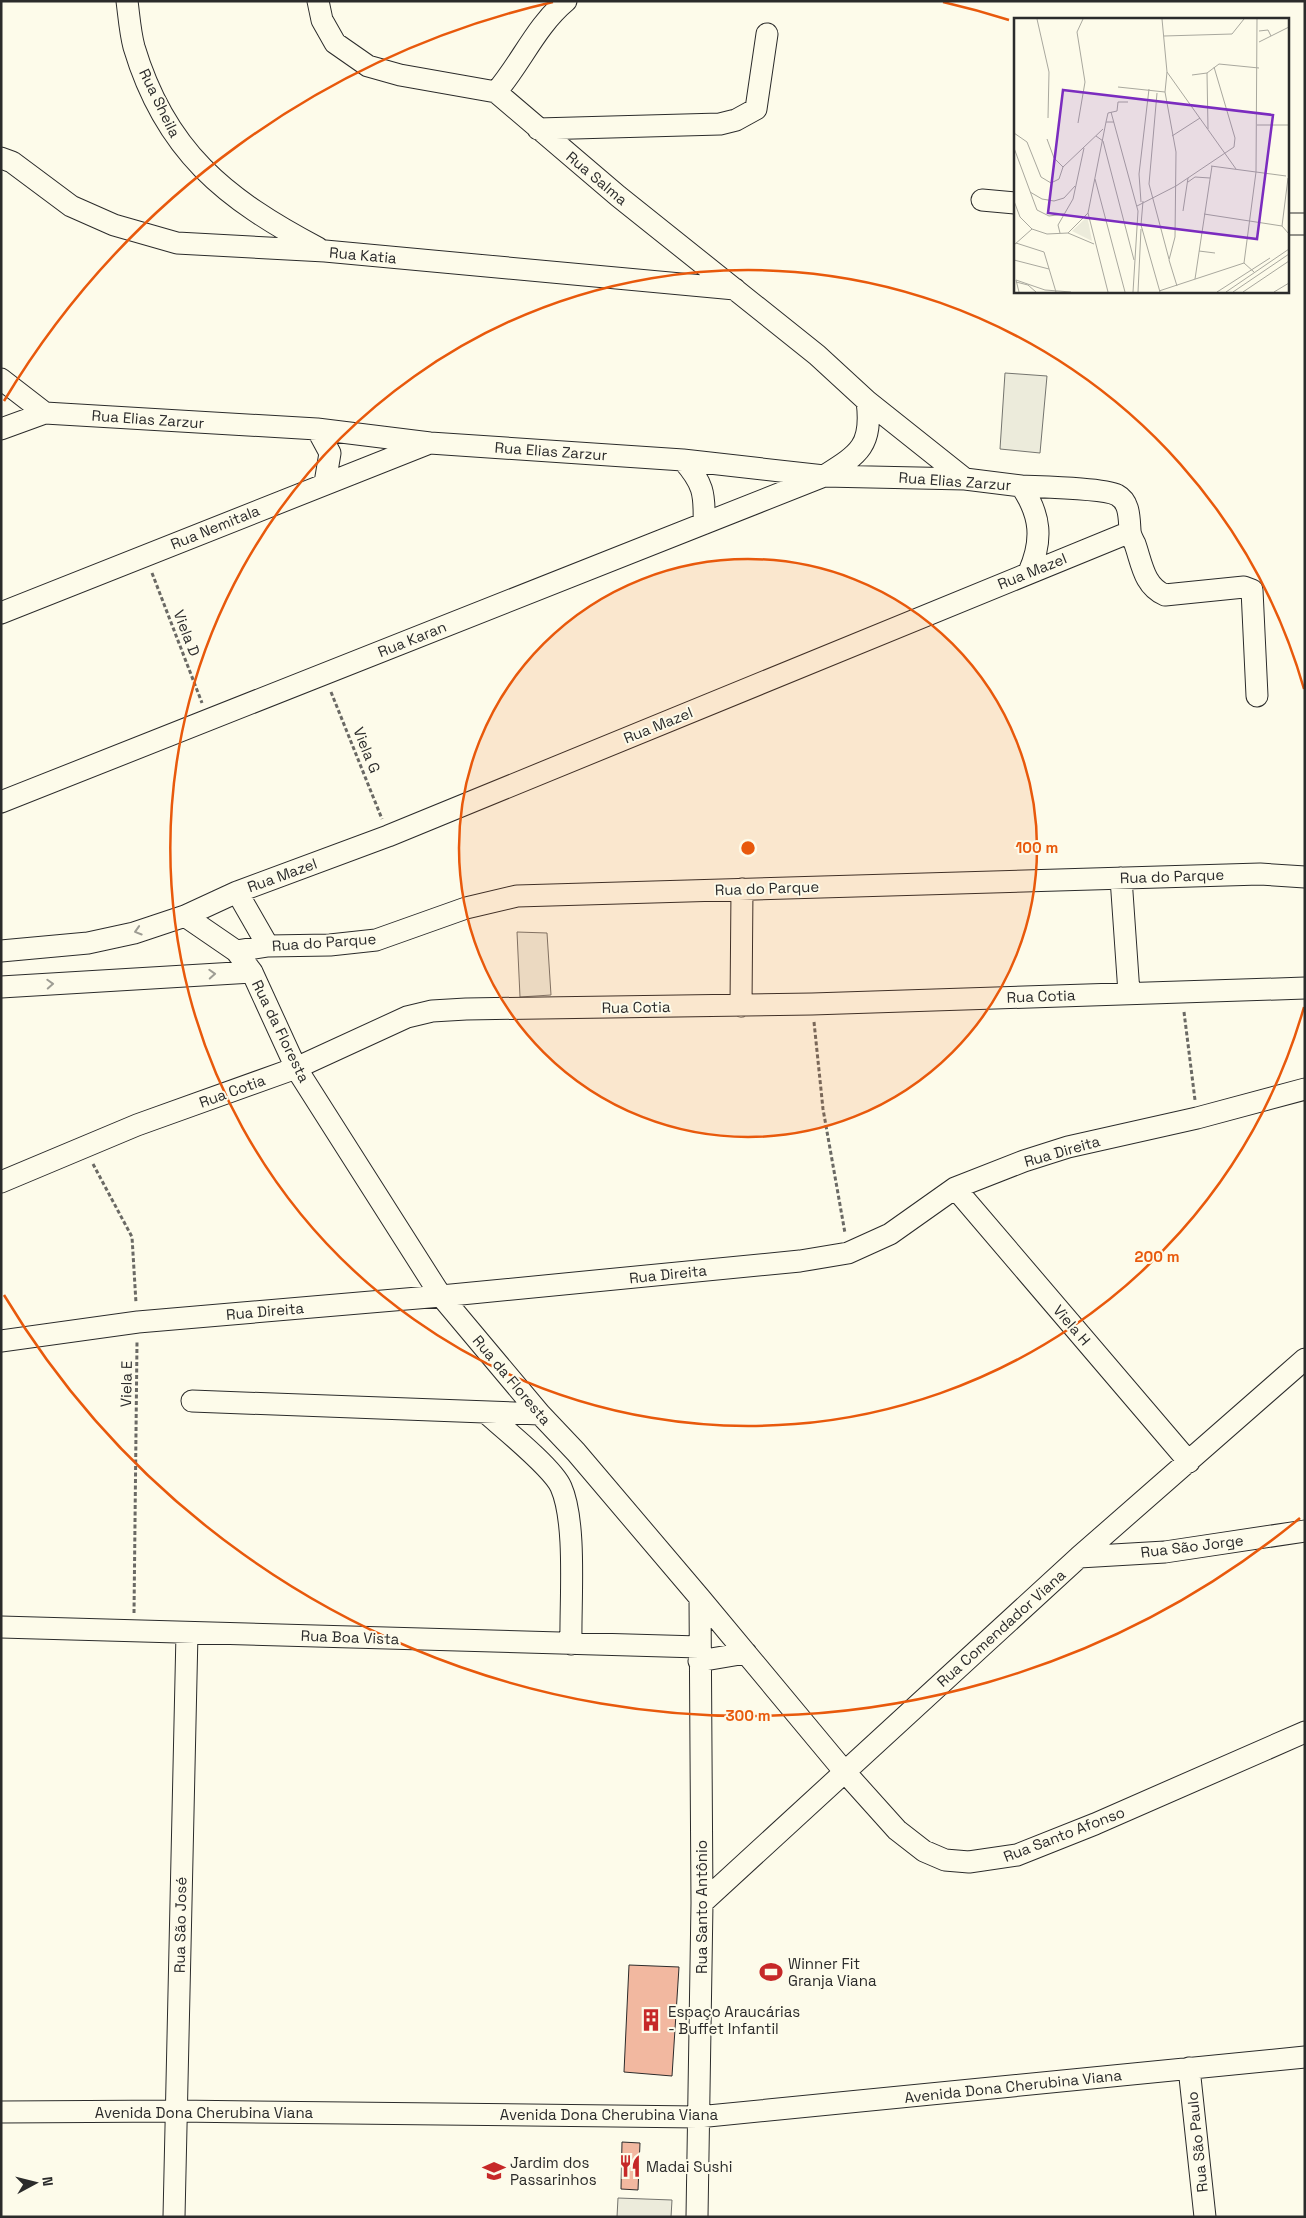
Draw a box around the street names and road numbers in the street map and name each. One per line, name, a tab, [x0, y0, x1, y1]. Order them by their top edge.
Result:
street label: Rua Sheila	[135, 65, 185, 141]
street label: Rua Salma	[562, 147, 632, 209]
street label: Rua Katia	[328, 243, 398, 267]
street label: Rua Elias Zarzur	[91, 406, 205, 432]
street label: Rua Elias Zarzur	[494, 438, 608, 464]
street label: Rua Elias Zarzur	[898, 468, 1012, 494]
street label: Rua Nemitala	[168, 500, 263, 553]
street label: Rua Mazel	[995, 549, 1069, 593]
street label: Viela D	[170, 607, 204, 659]
street label: Rua Karan	[375, 617, 449, 661]
street label: Rua Mazel	[621, 703, 695, 747]
street label: Viela G	[349, 724, 385, 776]
street label: Rua Mazel	[245, 854, 319, 896]
street label: Rua do Parque	[1119, 865, 1225, 887]
street label: Rua do Parque	[714, 877, 820, 899]
street label: Rua do Parque	[271, 929, 377, 955]
street label: Rua da Floresta	[248, 977, 314, 1086]
street label: Rua Cotia	[1006, 985, 1076, 1007]
street label: Rua Cotia	[601, 997, 671, 1017]
street label: Rua Cotia	[196, 1070, 268, 1112]
street label: Rua Direita	[1022, 1131, 1103, 1171]
street label: Rua Direita	[628, 1260, 708, 1288]
street label: Rua Direita	[225, 1298, 305, 1324]
street label: Viela H	[1049, 1301, 1095, 1349]
street label: Rua da Floresta	[469, 1331, 555, 1429]
street label: Viela E	[116, 1361, 136, 1407]
street label: Rua São Jorge	[1139, 1530, 1245, 1562]
street label: Rua Comendador Viana	[933, 1565, 1070, 1691]
street label: Rua Boa Vista	[300, 1626, 400, 1648]
street label: Rua Santo Afonso	[1001, 1802, 1127, 1866]
street label: Rua Santo Antônio	[692, 1840, 711, 1974]
street label: Rua São José	[170, 1877, 190, 1973]
street label: Avenida Dona Cherubina Viana	[903, 2065, 1123, 2107]
street label: Rua São Paulo	[1182, 2091, 1212, 2193]
street label: Avenida Dona Cherubina Viana	[95, 2103, 314, 2122]
street label: Avenida Dona Cherubina Viana	[500, 2105, 719, 2124]

